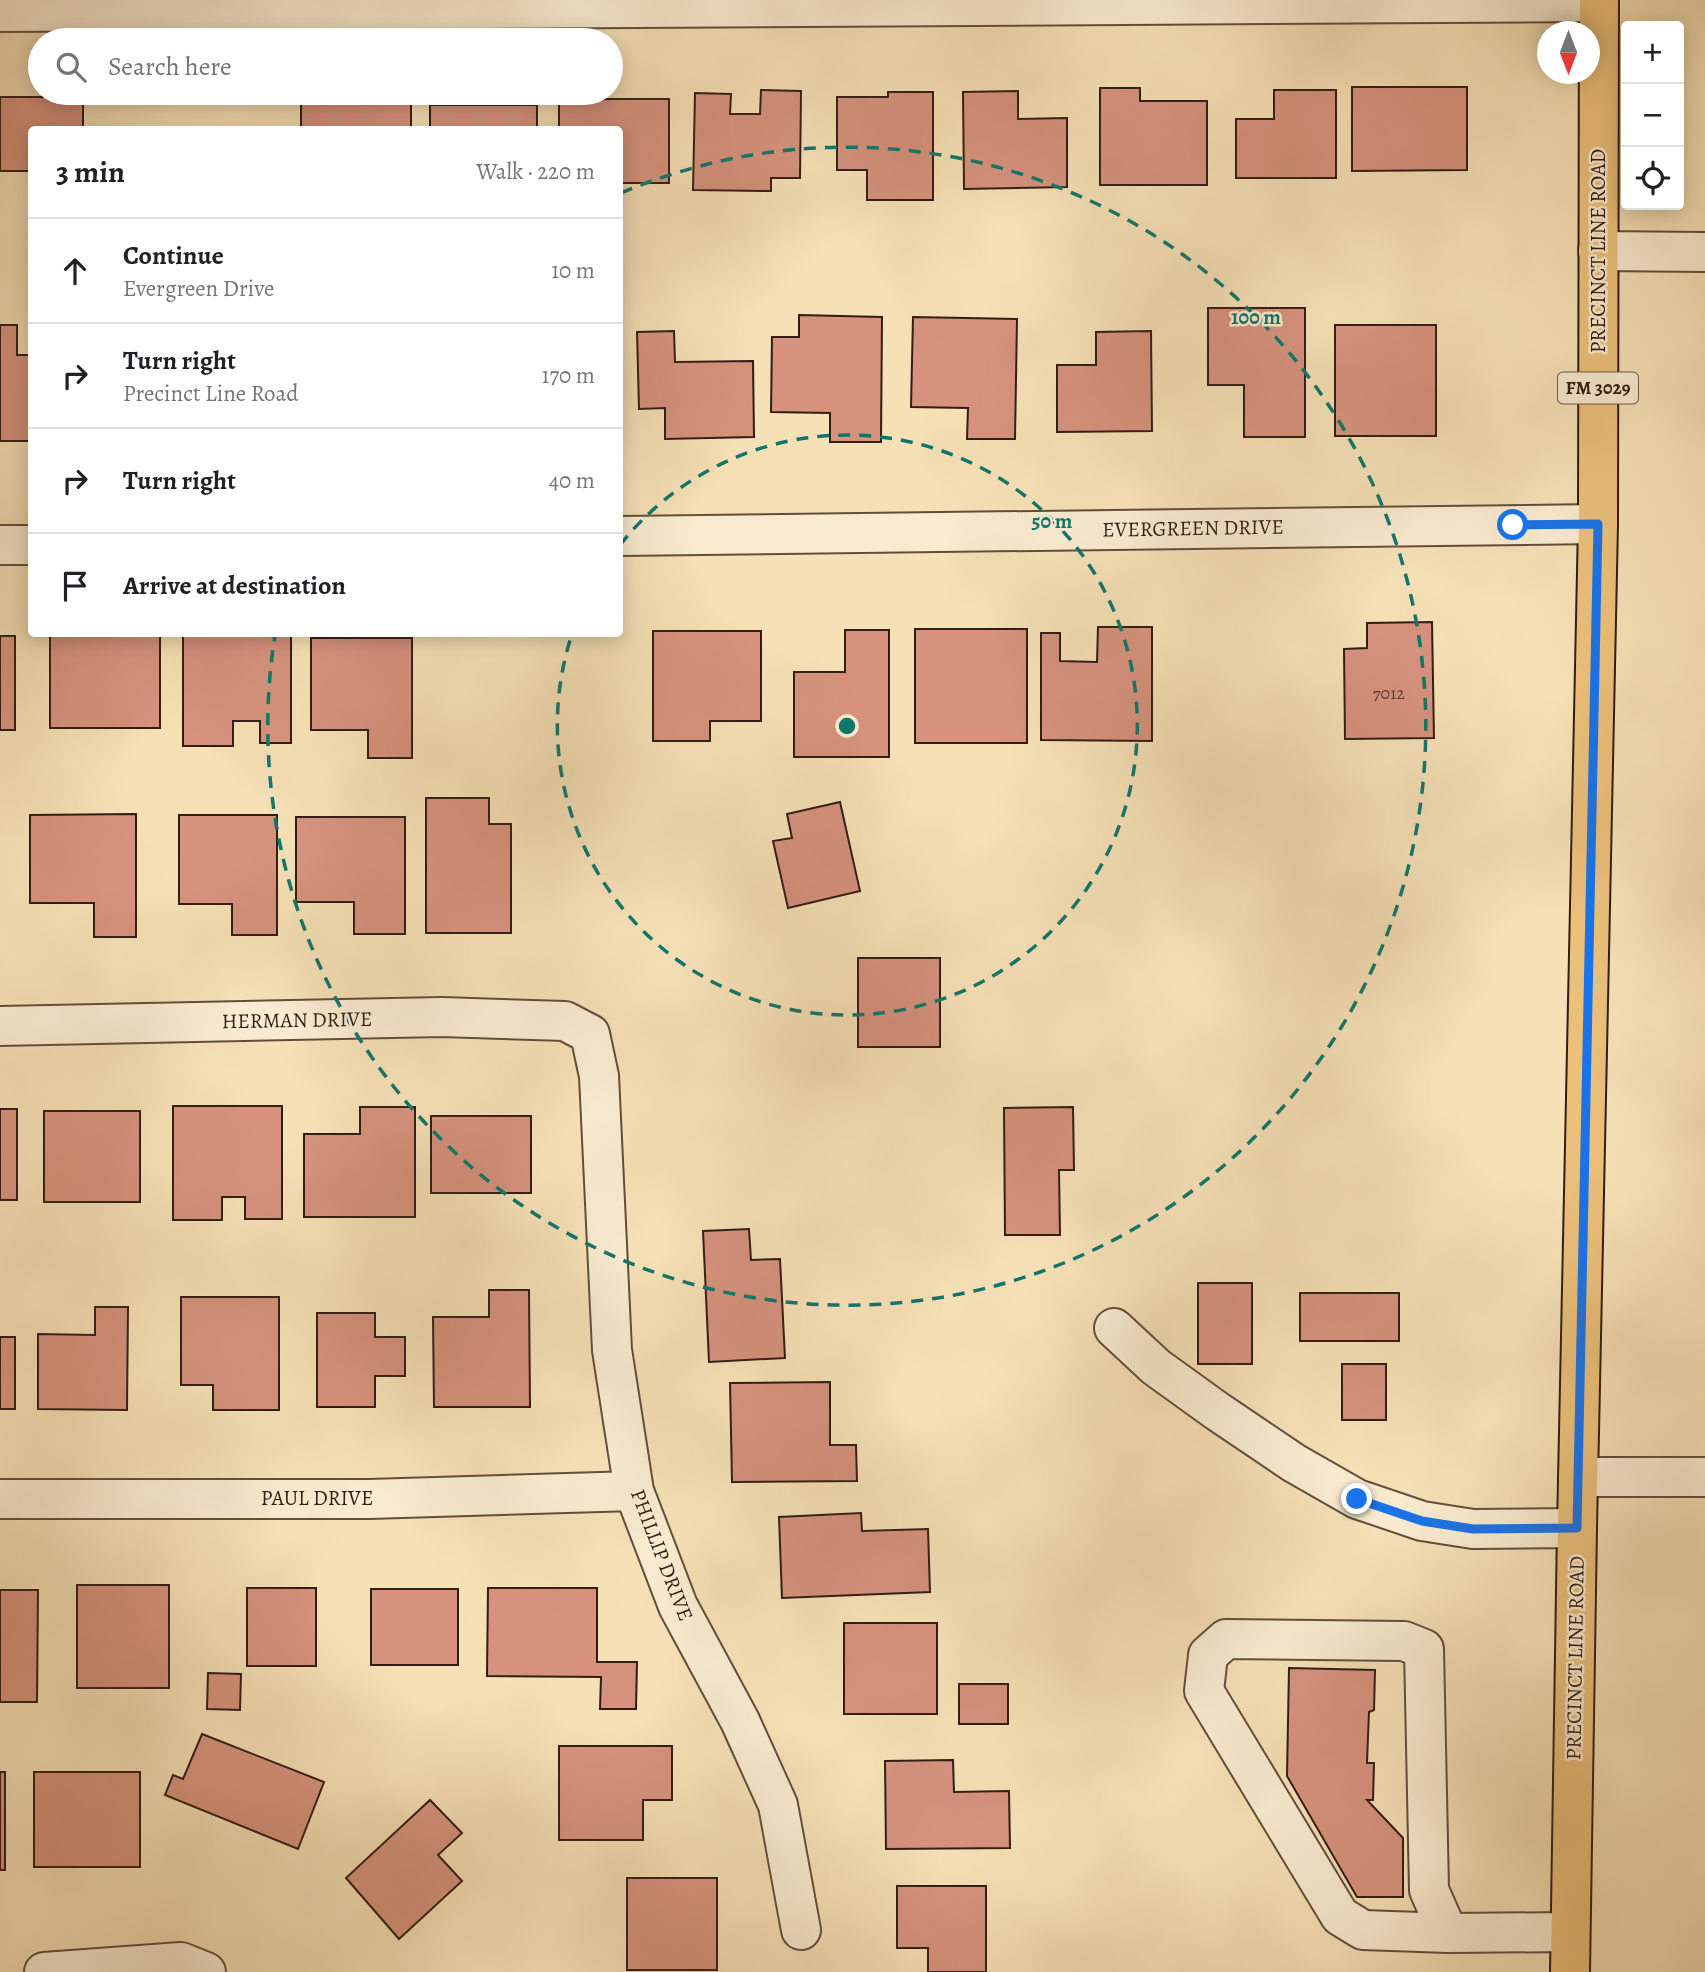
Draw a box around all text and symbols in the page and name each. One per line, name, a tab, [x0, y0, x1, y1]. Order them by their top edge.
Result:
north arrow	[1537, 21, 1600, 84]
map controls	[1621, 21, 1684, 210]
button: +	[1621, 21, 1684, 84]
search box	[28, 28, 623, 105]
icon: search	[52, 48, 90, 86]
text: Search here	[108, 49, 232, 84]
button: −	[1621, 84, 1684, 147]
button: locate	[1621, 147, 1684, 210]
street label: PRECINCT LINE ROAD	[1584, 149, 1612, 353]
text: 3 min	[56, 152, 125, 192]
text: Walk · 220 m	[476, 156, 595, 187]
text: Continue	[123, 238, 224, 273]
icon: ahead	[56, 252, 94, 290]
text: 10 m	[551, 255, 595, 286]
text: Evergreen Drive	[123, 273, 274, 304]
text: 100 m	[1231, 303, 1281, 331]
text: Turn right	[123, 343, 236, 378]
icon: right	[56, 357, 94, 395]
text: 170 m	[542, 360, 595, 391]
road number: FM 3029	[1558, 372, 1638, 404]
text: Precinct Line Road	[123, 378, 299, 409]
icon: right	[56, 462, 94, 500]
text: Turn right	[123, 463, 236, 498]
text: 40 m	[549, 465, 595, 496]
text: 50 m	[1032, 507, 1073, 535]
route start	[1497, 509, 1528, 540]
street label: EVERGREEN DRIVE	[1102, 512, 1284, 544]
icon: arrive	[56, 567, 94, 605]
text: Arrive at destination	[123, 568, 346, 603]
house number: 7012	[1373, 681, 1405, 705]
centre of rings	[835, 714, 859, 738]
street label: HERMAN DRIVE	[221, 1005, 373, 1035]
route end	[1341, 1483, 1372, 1514]
street label: PAUL DRIVE	[261, 1484, 373, 1512]
street label: PHILLIP DRIVE	[624, 1485, 700, 1625]
street label: PRECINCT LINE ROAD	[1559, 1556, 1591, 1760]

